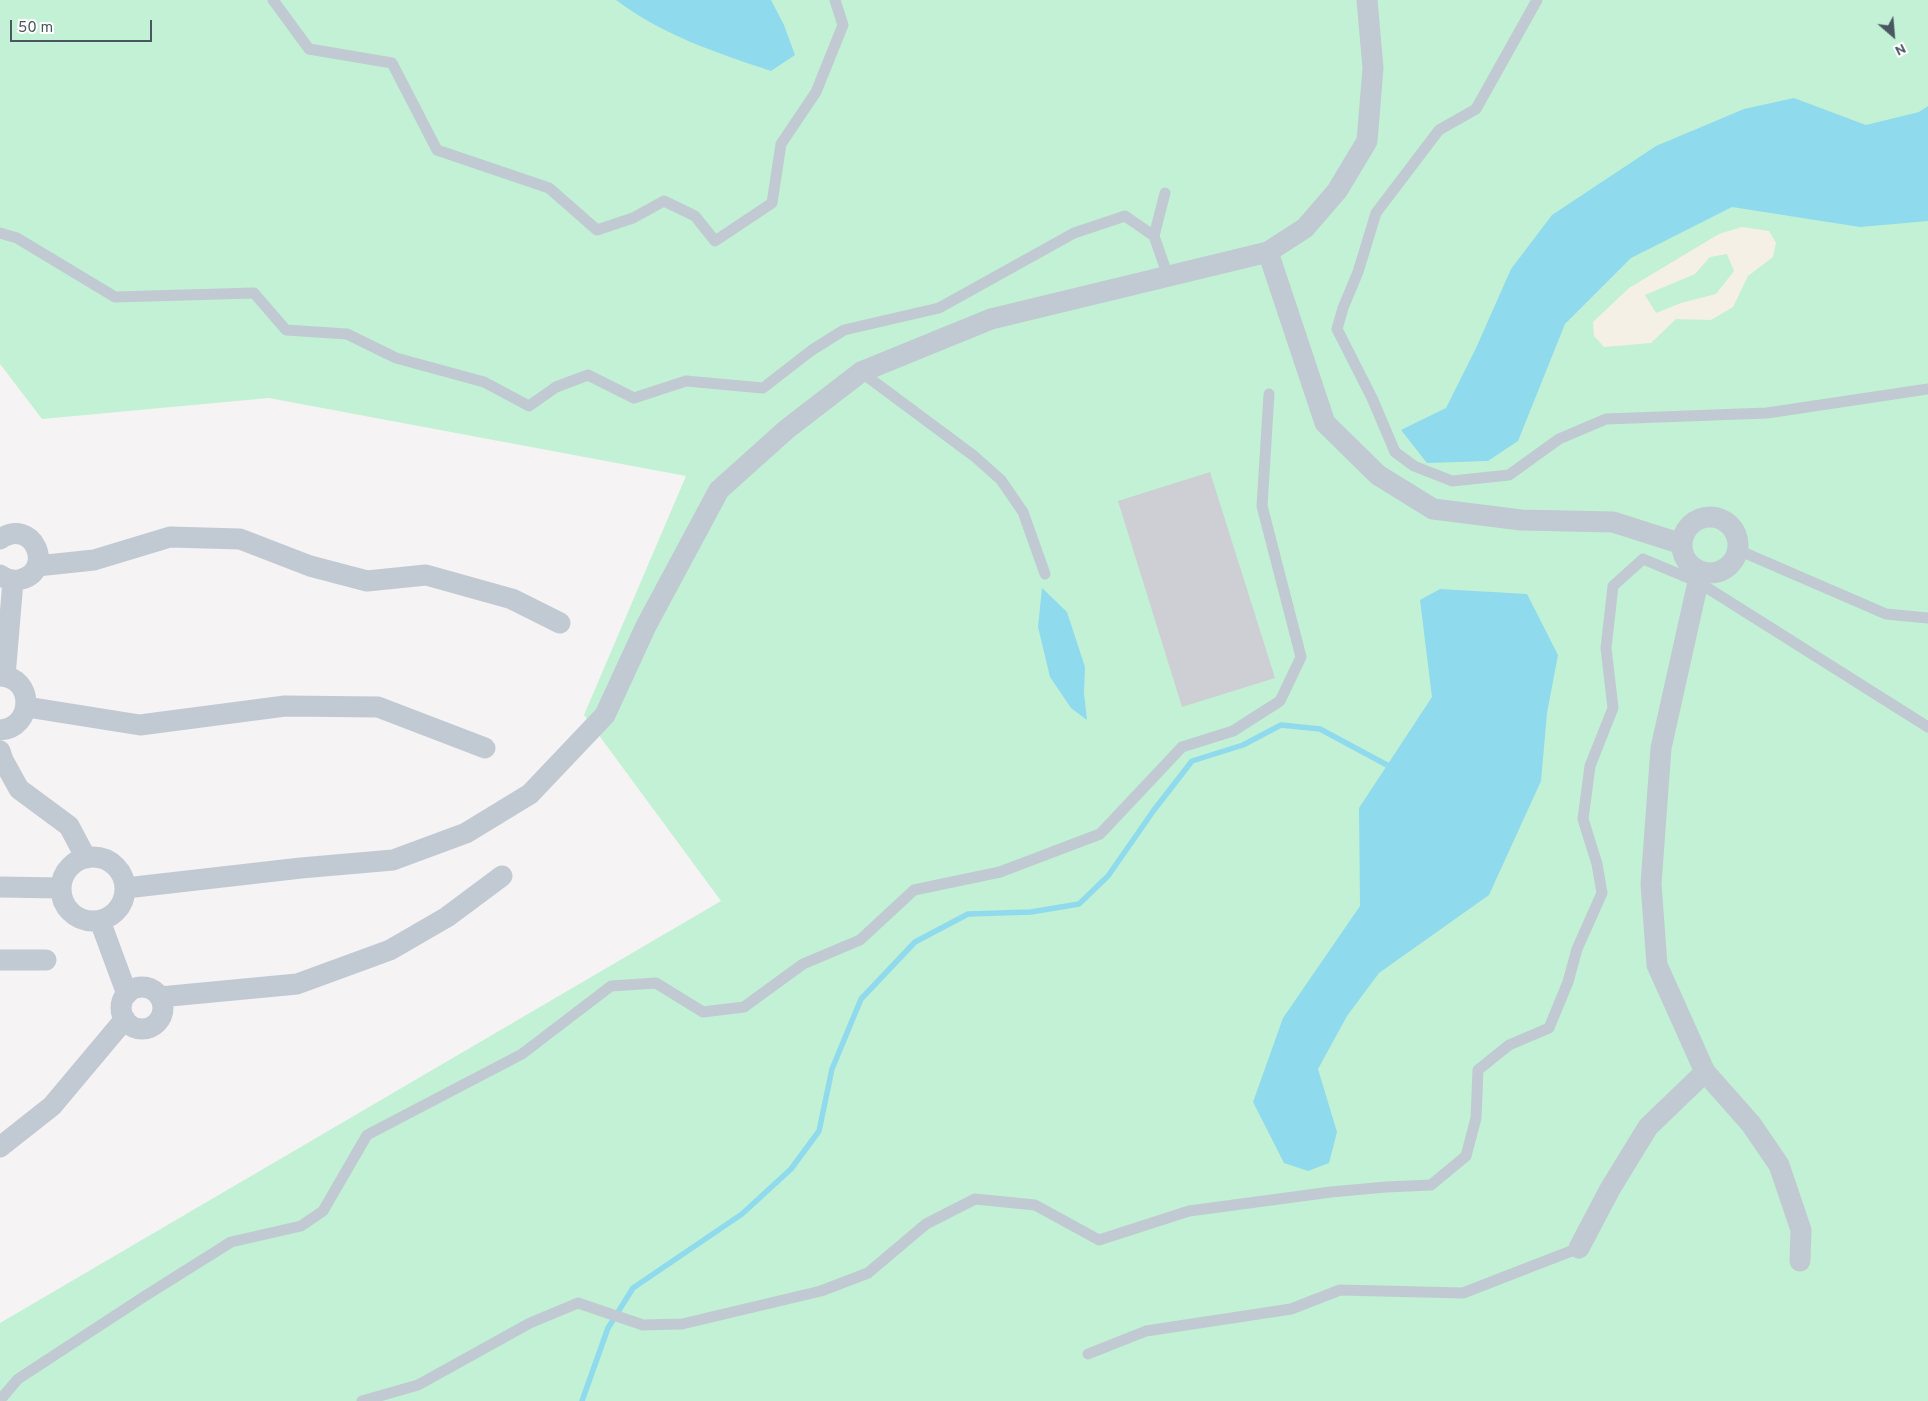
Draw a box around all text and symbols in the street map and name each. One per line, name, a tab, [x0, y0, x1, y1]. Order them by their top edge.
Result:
scale bar	[12, 10, 155, 42]
north arrow	[1868, 10, 1918, 60]
text: 50 m	[18, 19, 53, 38]
text: N	[1892, 39, 1908, 59]

